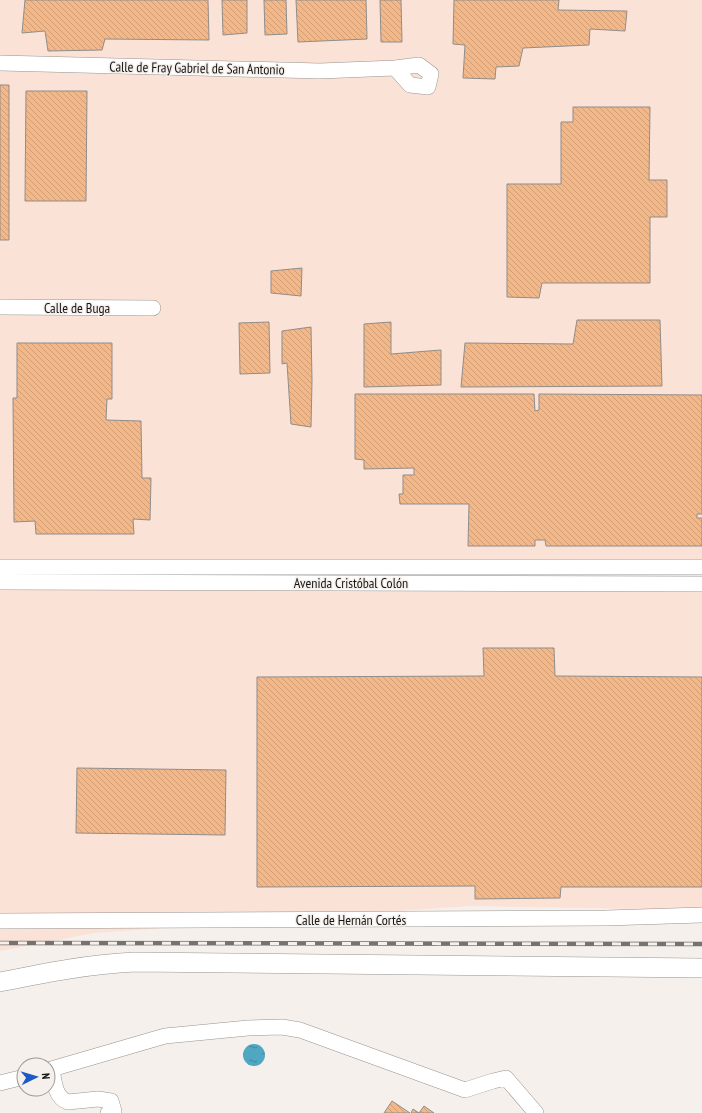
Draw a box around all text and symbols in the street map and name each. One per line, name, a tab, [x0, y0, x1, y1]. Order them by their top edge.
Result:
street label: Calle de Fray Gabriel de San Antonio	[109, 57, 285, 79]
street label: Calle de Buga	[44, 299, 110, 317]
street label: Avenida Cristóbal Colón	[294, 574, 408, 592]
street label: Calle de Hernán Cortés	[296, 911, 406, 929]
north arrow	[16, 1057, 56, 1097]
text: N	[39, 1073, 53, 1080]

